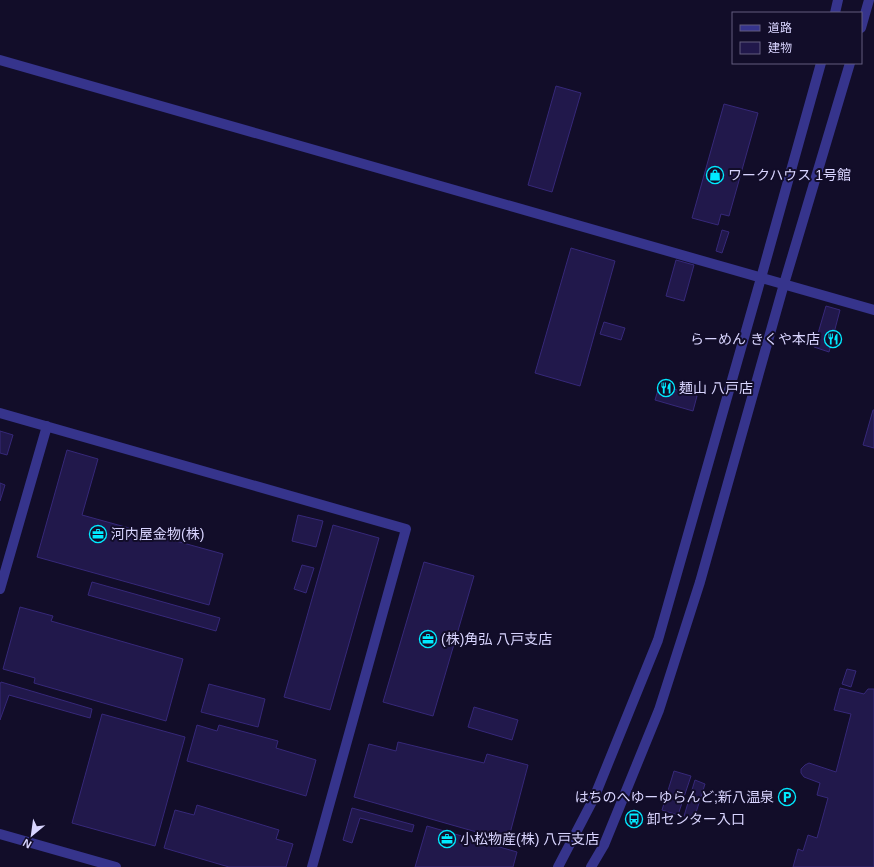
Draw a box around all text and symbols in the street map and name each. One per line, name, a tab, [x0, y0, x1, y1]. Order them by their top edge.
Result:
legend	[732, 12, 862, 64]
text: 道路	[768, 21, 792, 35]
text: 建物	[768, 41, 792, 55]
shop icon: ワークハウス 1号館	[705, 165, 725, 185]
place label: ワークハウス 1号館	[728, 167, 851, 183]
restaurant icon: らーめん きくや本店	[823, 329, 843, 349]
place label: らーめん きくや本店	[690, 331, 820, 347]
restaurant icon: 麺山 八戸店	[656, 378, 676, 398]
place label: 麺山 八戸店	[679, 380, 753, 396]
office icon: 河内屋金物(株)	[88, 524, 108, 544]
place label: 河内屋金物(株)	[111, 526, 204, 542]
office icon: (株)角弘 八戸支店	[418, 629, 438, 649]
place label: (株)角弘 八戸支店	[441, 631, 552, 647]
parking icon: はちのへゆーゆらんど;新八温泉	[777, 787, 797, 807]
place label: はちのへゆーゆらんど;新八温泉	[575, 789, 774, 805]
bus stop icon: 卸センター入口	[624, 809, 644, 829]
place label: 卸センター入口	[647, 811, 745, 827]
north arrow	[12, 815, 52, 855]
office icon: 小松物産(株) 八戸支店	[437, 829, 457, 849]
place label: 小松物産(株) 八戸支店	[460, 831, 599, 847]
text: N	[21, 837, 34, 851]

